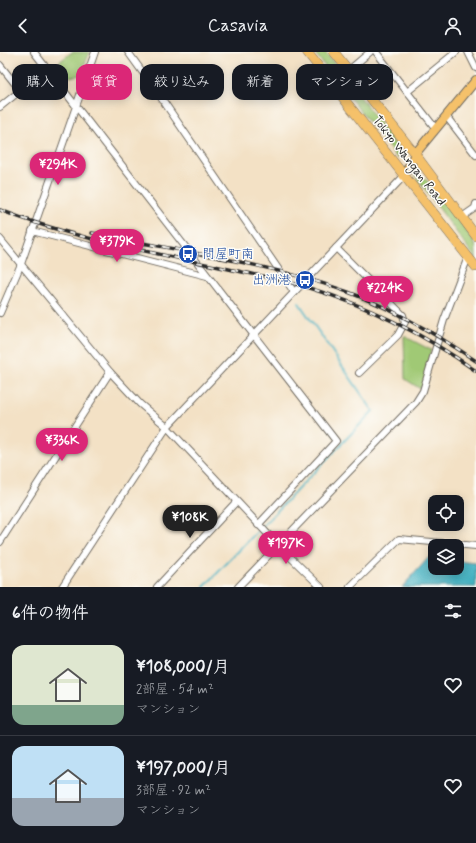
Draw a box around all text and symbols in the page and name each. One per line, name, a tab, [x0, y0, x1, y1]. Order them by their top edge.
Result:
text: Casavia	[208, 14, 268, 38]
icon: back	[12, 15, 34, 37]
icon: person	[442, 15, 464, 37]
chip: 購入	[12, 64, 68, 100]
chip: 賃貸	[76, 64, 132, 100]
chip: 絞り込み	[140, 64, 224, 100]
chip: 新着	[232, 64, 288, 100]
chip: マンション	[296, 64, 393, 100]
street label: Tokyo Wangan Road	[368, 112, 450, 210]
pin: ¥294K	[30, 152, 86, 186]
text: ¥294K	[39, 156, 77, 173]
pin: ¥379K	[89, 229, 145, 263]
text: ¥379K	[99, 233, 135, 250]
bus stop icon: 問屋町南	[177, 243, 199, 265]
place label: 問屋町南	[202, 246, 254, 263]
bus stop icon: 出洲港	[294, 269, 316, 291]
place label: 出洲港	[252, 272, 291, 289]
pin: ¥224K	[357, 276, 413, 310]
text: ¥224K	[366, 280, 404, 297]
pin: ¥336K	[34, 428, 90, 462]
text: ¥336K	[45, 432, 79, 449]
map controls	[428, 495, 464, 575]
button: locate	[428, 495, 464, 531]
pin: ¥108K	[162, 505, 218, 539]
text: ¥108K	[172, 509, 208, 526]
pin: ¥197K	[258, 531, 314, 565]
text: ¥197K	[267, 535, 305, 552]
button: layers	[428, 539, 464, 575]
icon: filters	[442, 600, 464, 622]
text: 6件の物件	[12, 602, 89, 624]
text: ¥108,000/月	[136, 656, 230, 678]
icon: home	[44, 661, 92, 709]
icon: heart	[442, 674, 464, 696]
text: 2部屋 · 54 m²	[136, 681, 214, 698]
text: マンション	[136, 701, 200, 718]
text: ¥197,000/月	[136, 757, 231, 779]
icon: home	[44, 762, 92, 810]
icon: heart	[442, 775, 464, 797]
text: 3部屋 · 92 m²	[136, 782, 211, 799]
text: マンション	[136, 802, 200, 819]

